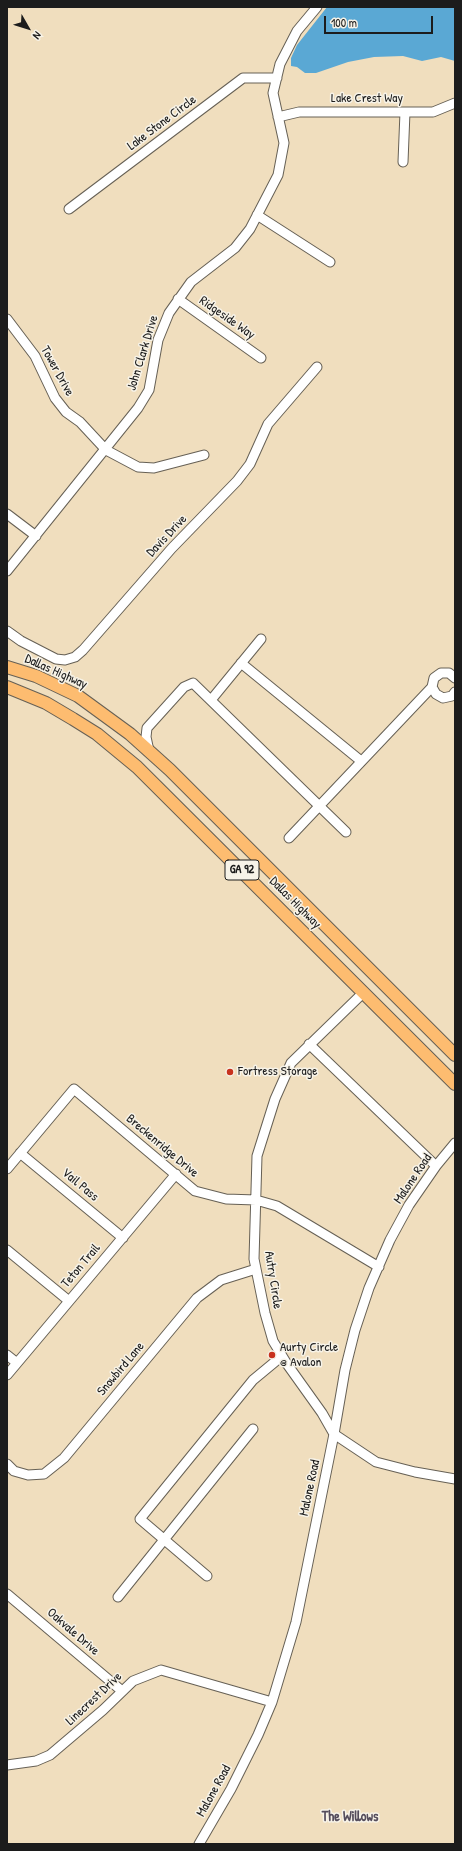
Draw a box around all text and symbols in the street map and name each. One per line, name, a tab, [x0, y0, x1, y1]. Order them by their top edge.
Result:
north arrow	[8, 8, 48, 48]
scale bar	[326, 8, 435, 34]
text: 100 m	[331, 14, 357, 31]
text: N	[30, 29, 45, 42]
street label: Lake Crest Way	[331, 91, 403, 107]
street label: Lake Stone Circle	[125, 92, 199, 154]
street label: Ridgeside Way	[196, 293, 258, 343]
street label: John Clark Drive	[124, 313, 162, 393]
street label: Tower Drive	[37, 343, 77, 399]
street label: Davis Drive	[144, 512, 190, 560]
street label: Dallas Highway	[22, 651, 90, 693]
road number: GA 92	[225, 860, 259, 880]
street label: Dallas Highway	[266, 874, 324, 932]
place label: Fortress Storage	[238, 1064, 318, 1080]
marker: Fortress Storage	[225, 1067, 235, 1077]
street label: Breckenridge Drive	[123, 1111, 201, 1181]
street label: Malone Road	[391, 1151, 435, 1207]
street label: Vail Pass	[58, 1165, 102, 1205]
street label: Teton Trail	[58, 1241, 104, 1291]
street label: Autry Circle	[261, 1250, 285, 1310]
street label: Snowbird Lane	[94, 1339, 148, 1399]
place label: Aurty Circle @ Avalon	[280, 1340, 338, 1371]
marker: Aurty Circle @ Avalon	[267, 1350, 277, 1360]
street label: Malone Road	[296, 1459, 324, 1517]
street label: Oakvale Drive	[44, 1605, 102, 1659]
street label: Linecrest Drive	[63, 1669, 125, 1729]
street label: Malone Road	[193, 1762, 235, 1820]
district label: The Willows	[322, 1809, 378, 1825]

